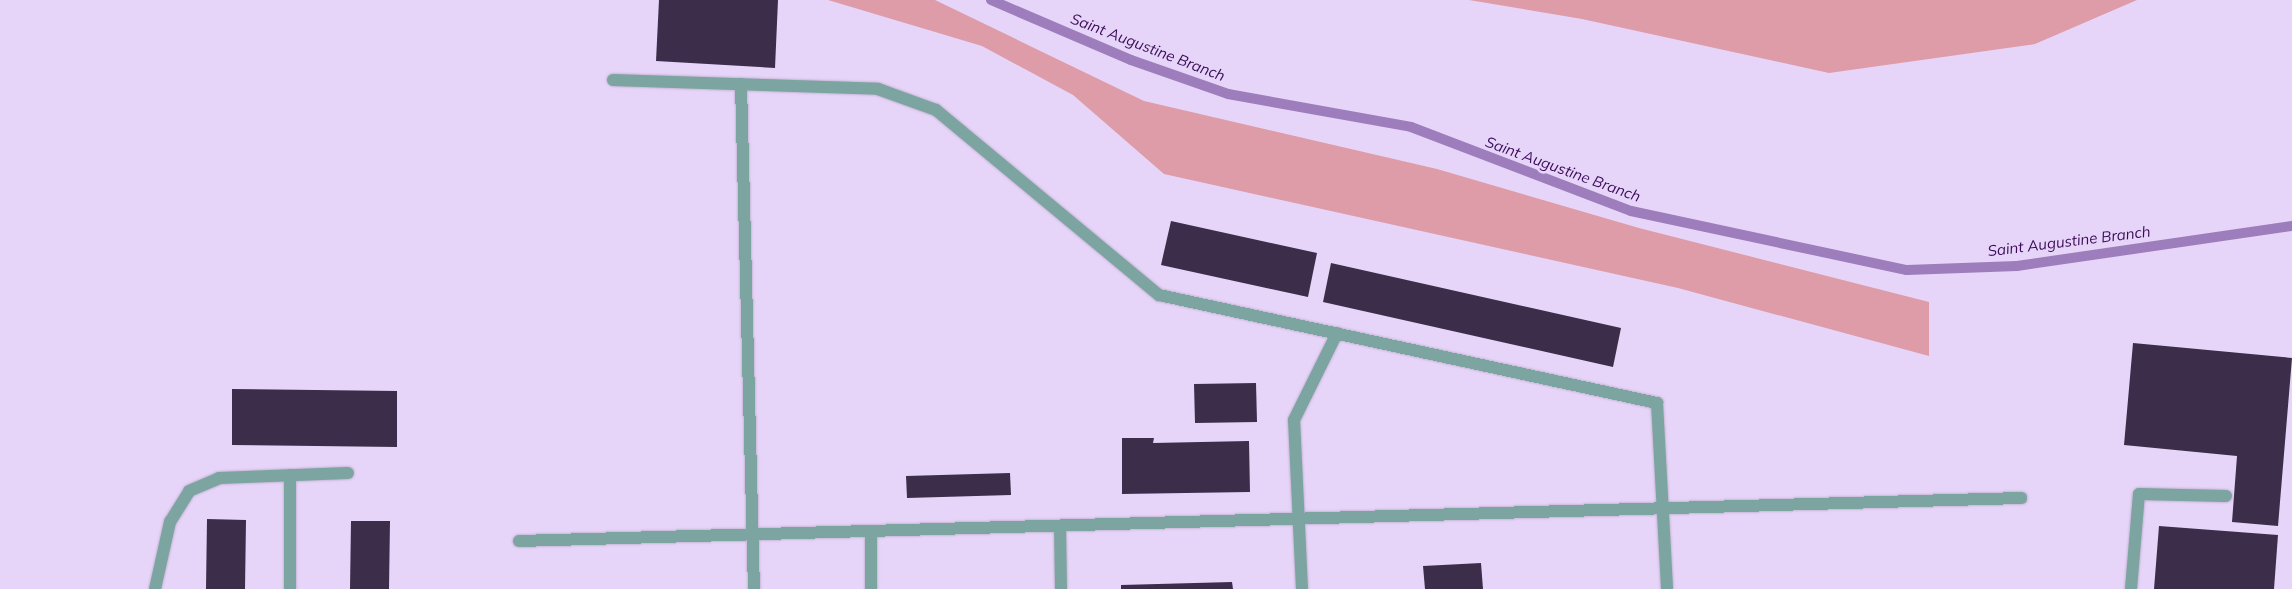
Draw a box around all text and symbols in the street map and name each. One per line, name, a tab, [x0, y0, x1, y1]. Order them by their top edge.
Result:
water label: Saint Augustine Branch	[1068, 9, 1228, 85]
water label: Saint Augustine Branch	[1483, 133, 1643, 205]
water label: Saint Augustine Branch	[1987, 222, 2151, 260]

